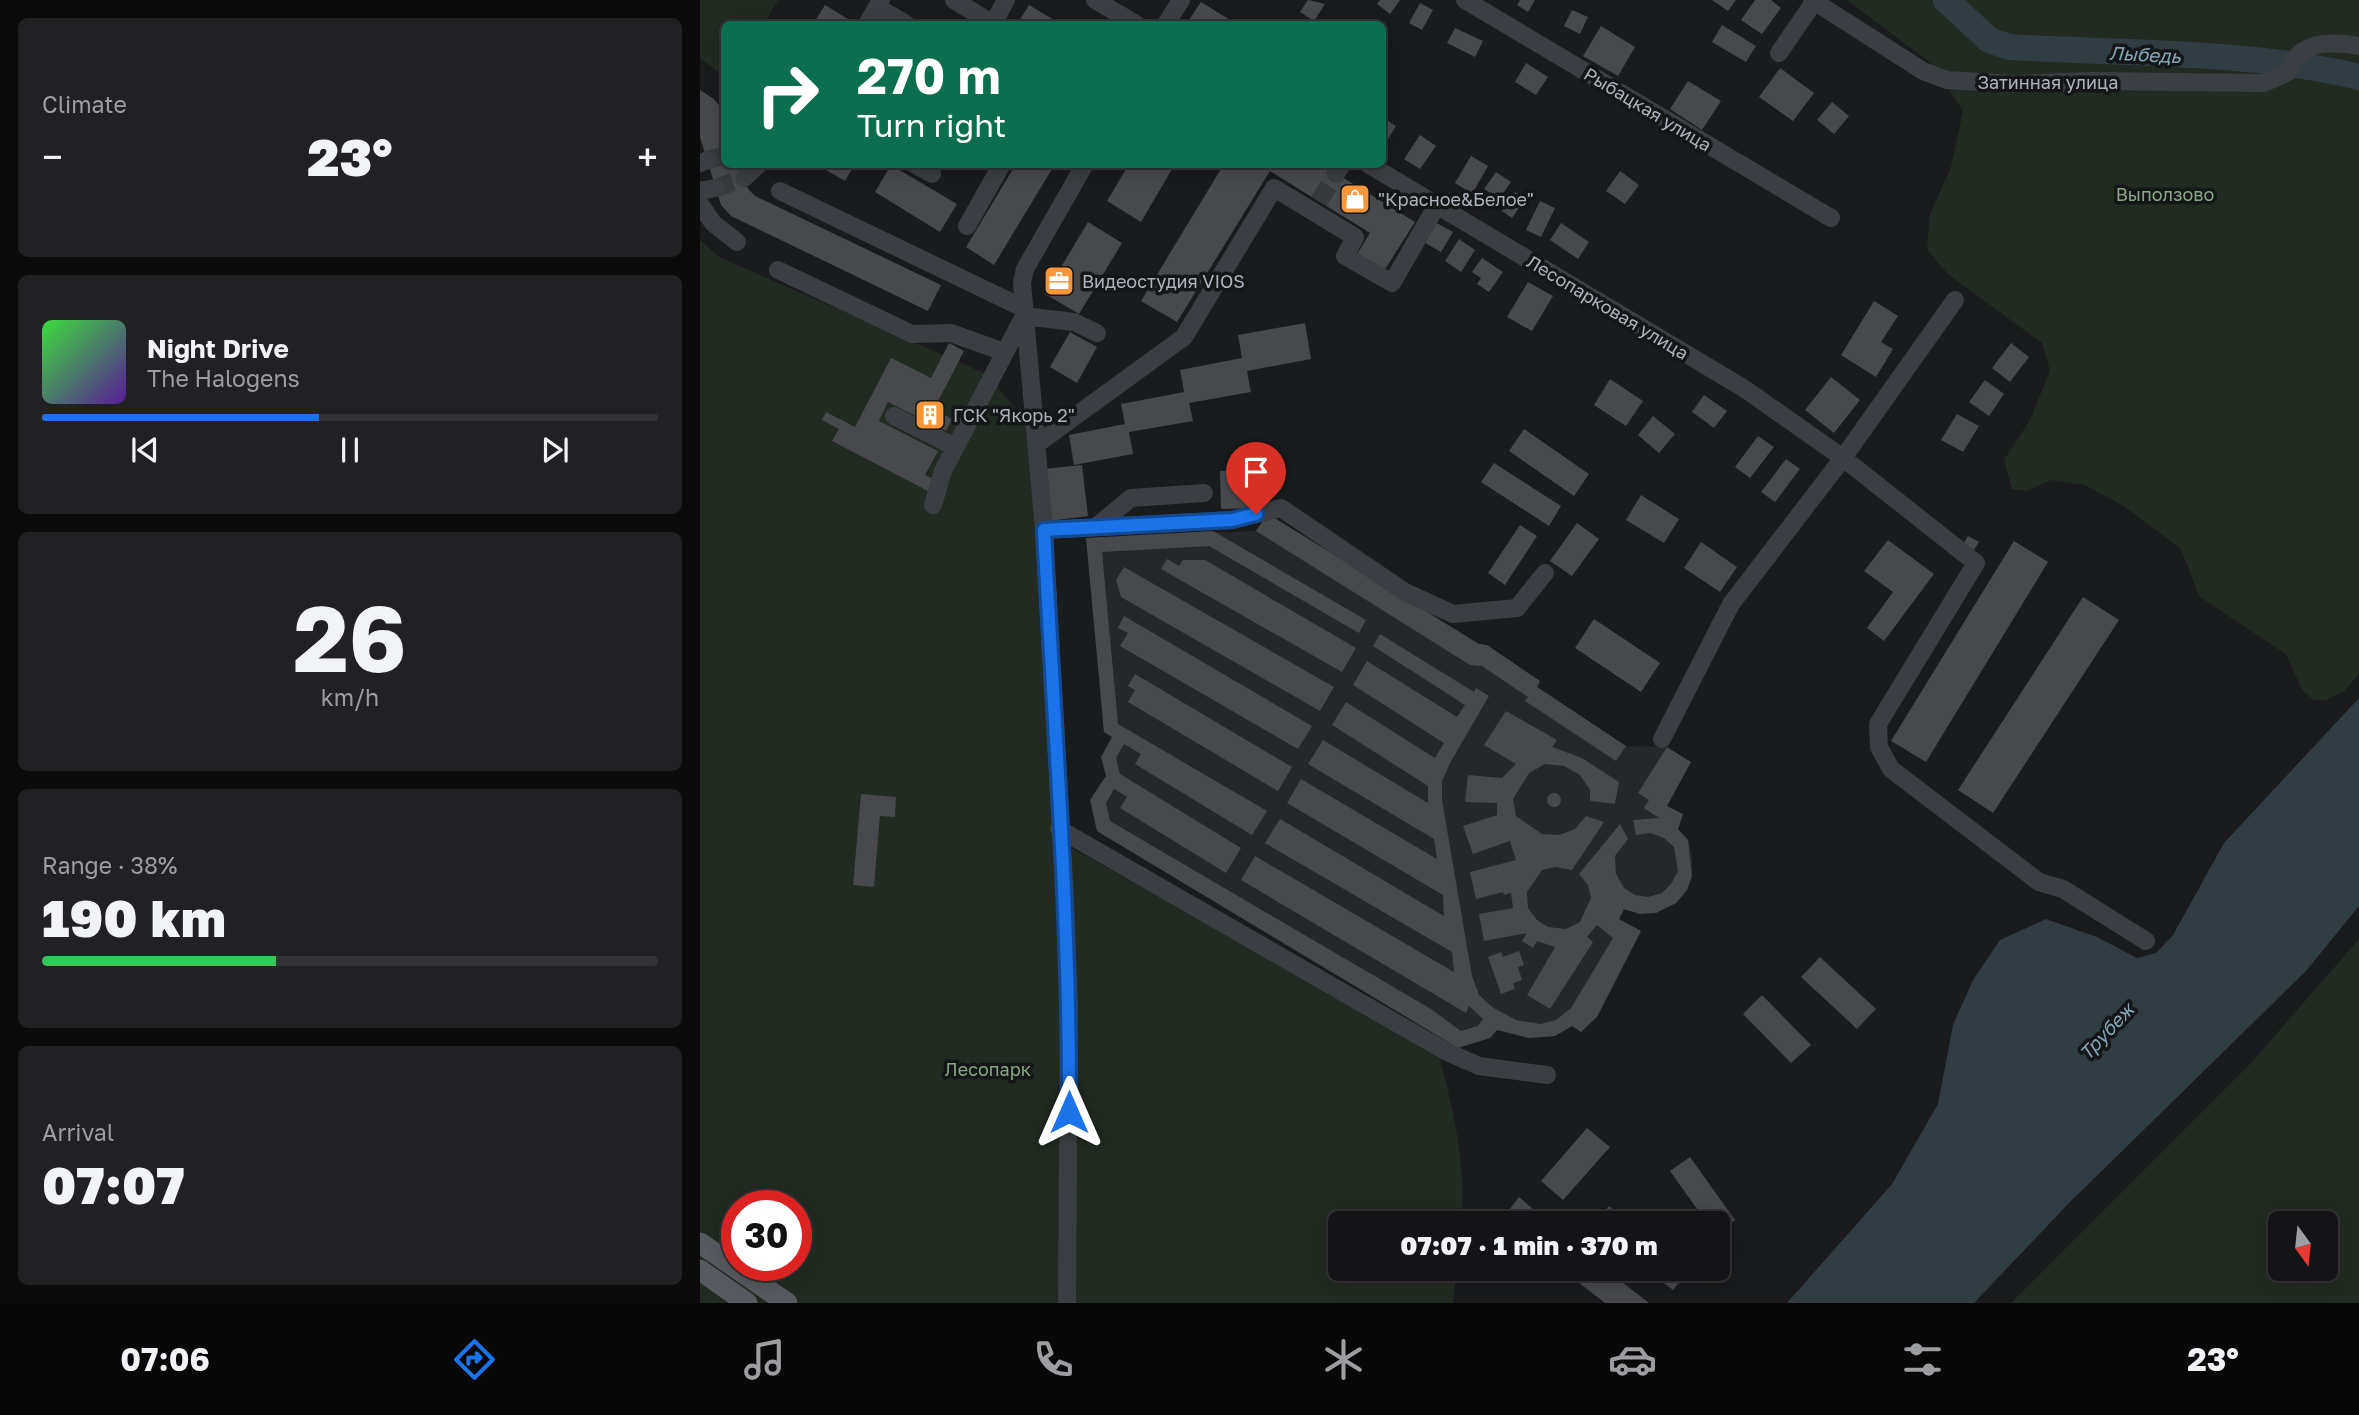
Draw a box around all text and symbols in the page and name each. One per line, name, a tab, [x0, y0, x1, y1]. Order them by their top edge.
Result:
water label: Лыбедь	[2109, 41, 2182, 67]
text: 270 m	[857, 46, 1001, 105]
icon: right	[742, 49, 833, 140]
street label: Рыбацкая улица	[1580, 62, 1716, 156]
street label: Затинная улица	[1978, 71, 2118, 93]
text: Climate	[42, 90, 127, 118]
text: Turn right	[857, 106, 1006, 144]
text: 23°	[307, 125, 393, 187]
text: −	[42, 134, 63, 179]
text: +	[637, 134, 658, 179]
shop icon: "Красное&Белое"	[1338, 182, 1372, 216]
park label: Выползово	[2116, 183, 2214, 205]
place label: "Красное&Белое"	[1378, 188, 1534, 210]
street label: Лесопарковая улица	[1523, 250, 1693, 364]
office icon: Видеостудия VIOS	[1042, 264, 1076, 298]
place label: Видеостудия VIOS	[1082, 270, 1245, 292]
text: Night Drive	[147, 333, 289, 364]
text: The Halogens	[147, 364, 300, 392]
building icon: ГСК "Якорь 2"	[913, 398, 947, 432]
place label: ГСК "Якорь 2"	[953, 404, 1075, 426]
icon: previous	[126, 431, 164, 469]
icon: pause	[331, 431, 369, 469]
icon: next	[536, 431, 574, 469]
pin	[1226, 442, 1286, 514]
icon: arrive	[1237, 453, 1275, 491]
text: 26	[293, 583, 407, 692]
text: km/h	[321, 683, 379, 711]
text: Range · 38%	[42, 851, 177, 879]
text: 190 km	[42, 886, 226, 948]
water label: Трубеж	[2074, 996, 2140, 1064]
park label: Лесопарк	[945, 1058, 1031, 1080]
position arrow	[1032, 1075, 1106, 1149]
text: Arrival	[42, 1118, 114, 1146]
text: 07:07	[42, 1153, 185, 1215]
speed limit sign: 30	[721, 1190, 812, 1281]
north arrow	[2268, 1211, 2338, 1281]
map controls	[2268, 1211, 2338, 1281]
text: 07:07 · 1 min · 370 m	[1400, 1230, 1658, 1261]
icon: directions	[450, 1335, 499, 1384]
icon: music	[740, 1335, 789, 1384]
icon: phone	[1029, 1335, 1078, 1384]
icon: climate	[1319, 1335, 1368, 1384]
icon: car	[1608, 1335, 1657, 1384]
icon: filters	[1898, 1335, 1947, 1384]
text: 07:06	[120, 1340, 210, 1378]
text: 23°	[2187, 1340, 2239, 1378]

